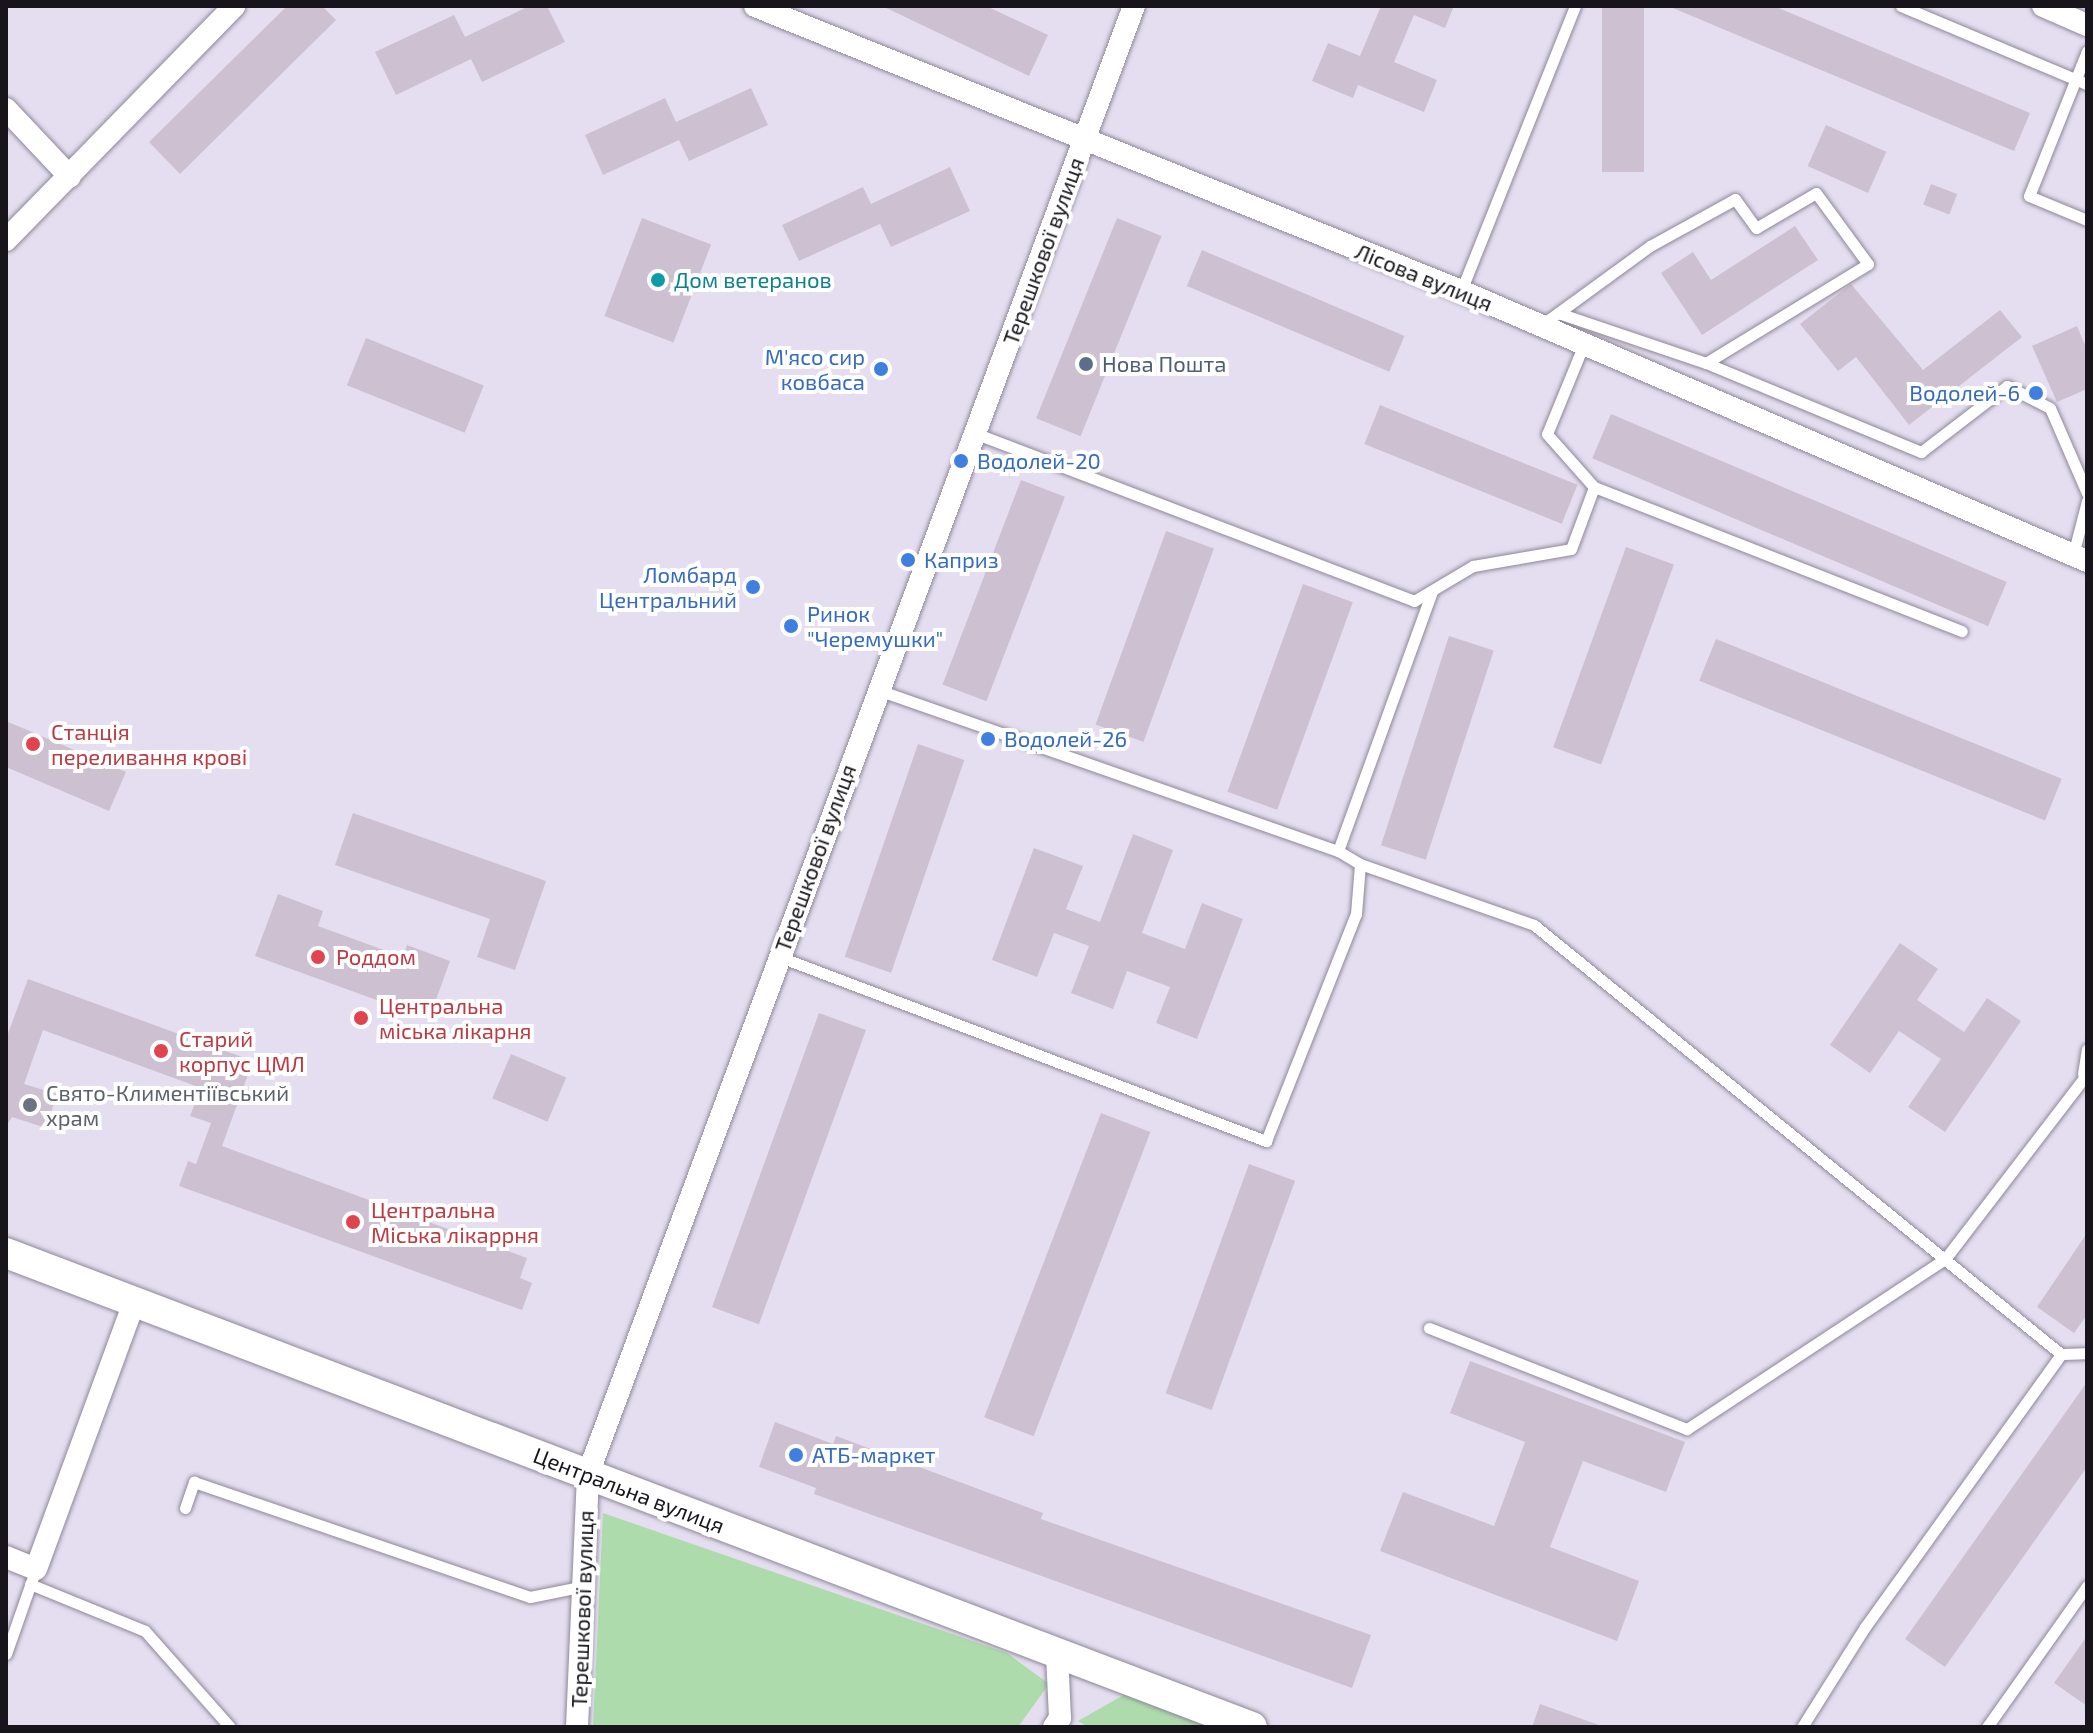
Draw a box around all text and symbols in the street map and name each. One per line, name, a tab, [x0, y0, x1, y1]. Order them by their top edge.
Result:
street label: Терешкової вулиця	[997, 154, 1089, 348]
street label: Лісова вулиця	[1352, 237, 1496, 317]
place label: Дом ветеранов	[674, 267, 832, 293]
marker: Дом ветеранов	[649, 271, 667, 289]
place label: М'ясо сир ковбаса	[765, 343, 865, 394]
place label: Нова Пошта	[1102, 351, 1226, 377]
marker: Нова Пошта	[1077, 355, 1095, 373]
marker: М'ясо сир ковбаса	[872, 360, 890, 378]
place label: Водолей-6	[1909, 380, 2020, 406]
marker: Водолей-6	[2027, 384, 2045, 402]
place label: Водолей-20	[977, 448, 1101, 474]
marker: Водолей-20	[952, 452, 970, 470]
place label: Каприз	[924, 547, 999, 573]
marker: Каприз	[899, 551, 917, 569]
place label: Ломбард Центральний	[599, 561, 737, 612]
marker: Ломбард Центральний	[744, 578, 762, 596]
place label: Ринок "Черемушки"	[807, 600, 943, 652]
marker: Ринок "Черемушки"	[782, 617, 800, 635]
place label: Станція переливання крові	[51, 718, 247, 770]
place label: Водолей-26	[1004, 726, 1127, 752]
marker: Водолей-26	[979, 730, 997, 748]
marker: Станція переливання крові	[22, 733, 44, 755]
street label: Терешкової вулиця	[769, 761, 861, 955]
place label: Роддом	[336, 944, 416, 970]
marker: Роддом	[307, 946, 329, 968]
place label: Центральна міська лікарня	[379, 992, 531, 1044]
marker: Центральна міська лікарня	[350, 1007, 372, 1029]
place label: Старий корпус ЦМЛ	[179, 1025, 305, 1076]
marker: Старий корпус ЦМЛ	[150, 1040, 172, 1062]
place label: Свято-Климентіївський храм	[46, 1079, 289, 1130]
marker: Свято-Климентіївський храм	[21, 1096, 39, 1114]
place label: Центральна Міська лікаррня	[371, 1196, 539, 1248]
marker: Центральна Міська лікаррня	[342, 1211, 364, 1233]
street label: Центральна вулиця	[530, 1441, 728, 1539]
place label: АТБ-маркет	[812, 1442, 936, 1468]
marker: АТБ-маркет	[787, 1446, 805, 1464]
street label: Терешкової вулиця	[565, 1510, 599, 1708]

